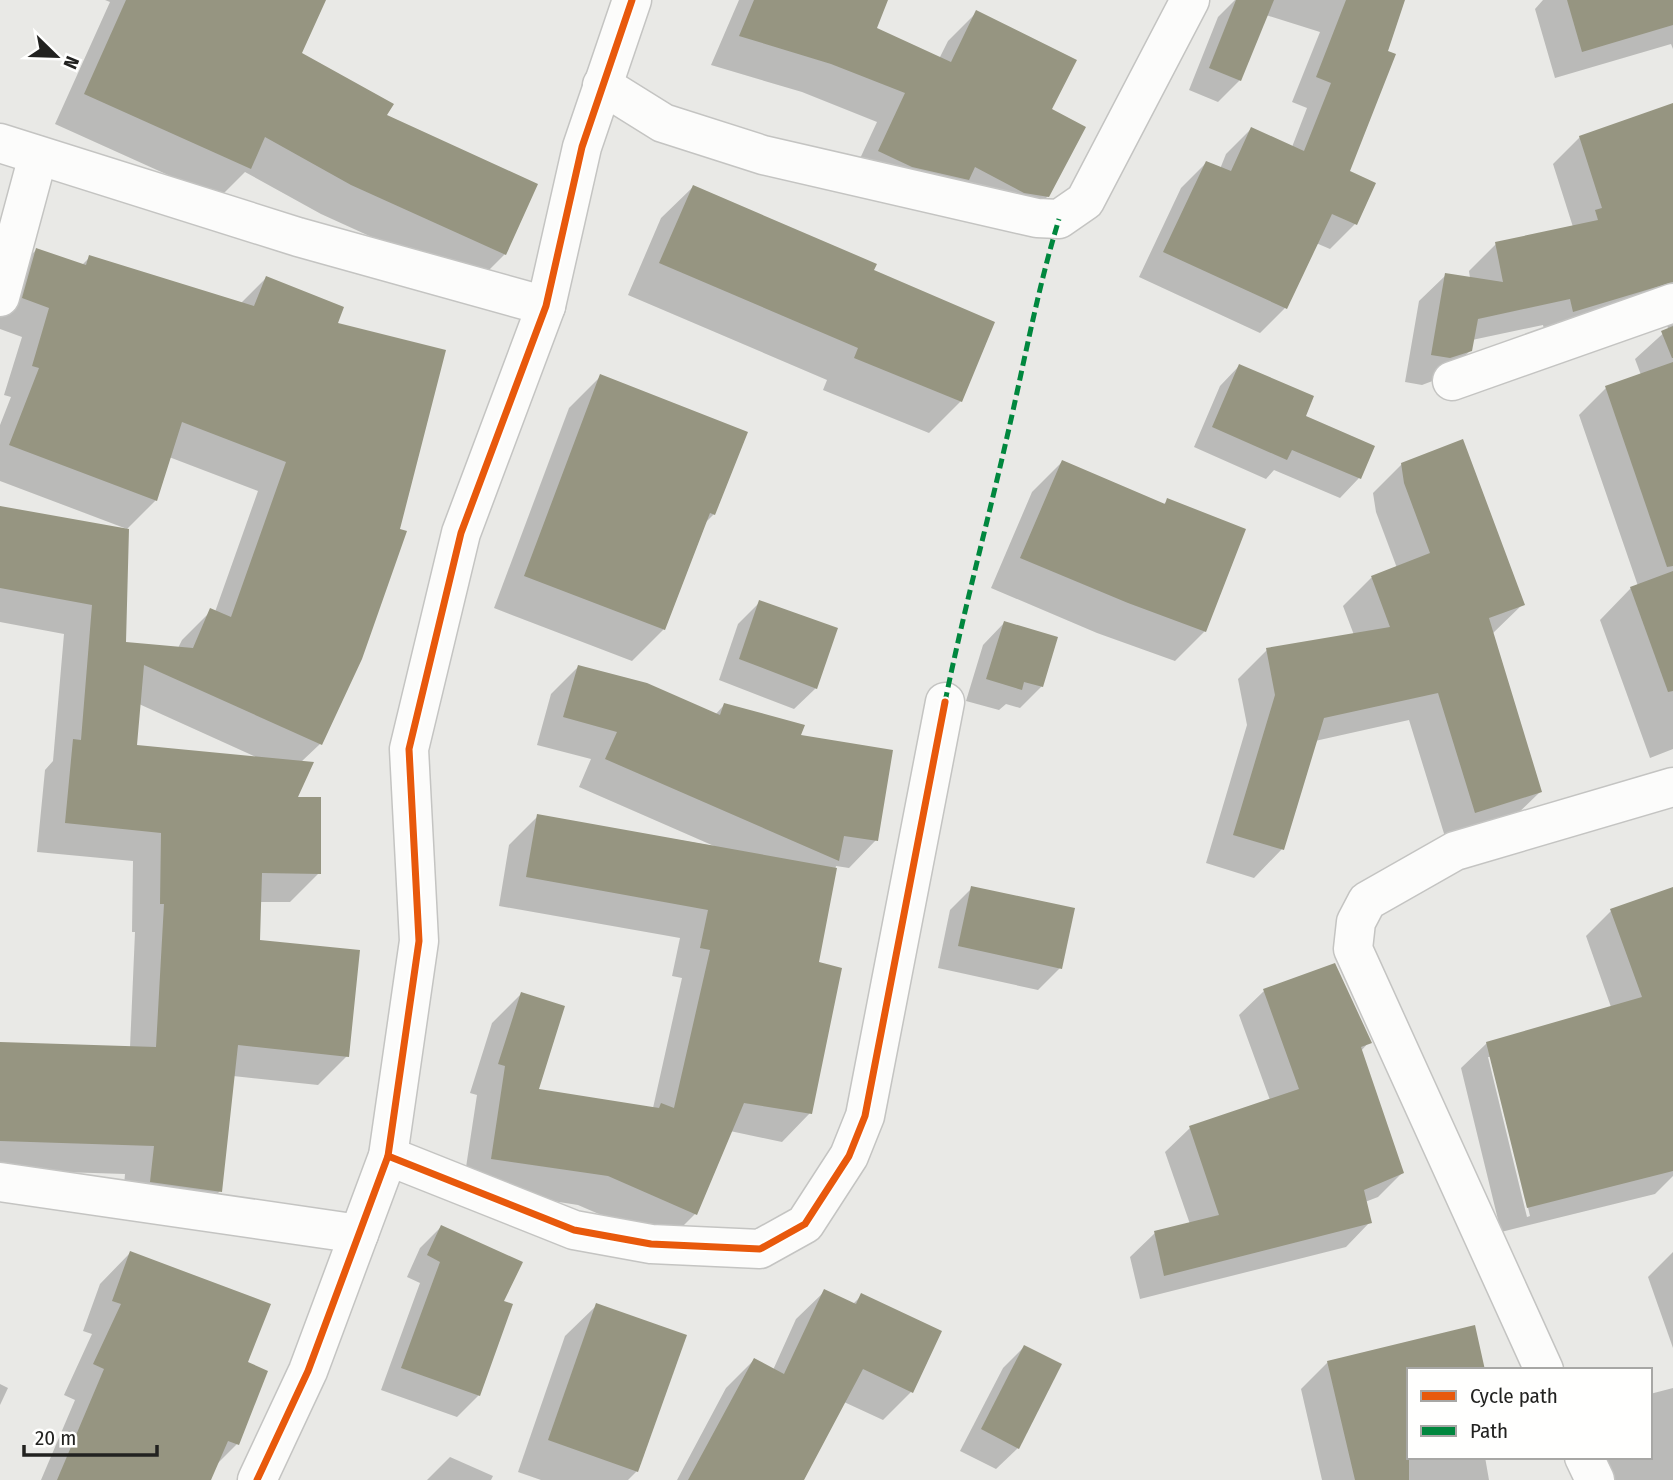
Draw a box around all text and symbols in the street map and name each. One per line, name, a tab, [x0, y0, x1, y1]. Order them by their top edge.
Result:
north arrow	[21, 21, 91, 91]
text: N	[58, 53, 84, 72]
legend	[1407, 1368, 1652, 1459]
text: Cycle path	[1470, 1383, 1558, 1409]
scale bar	[24, 1414, 158, 1458]
text: Path	[1470, 1418, 1508, 1444]
text: 20 m	[35, 1425, 76, 1451]

